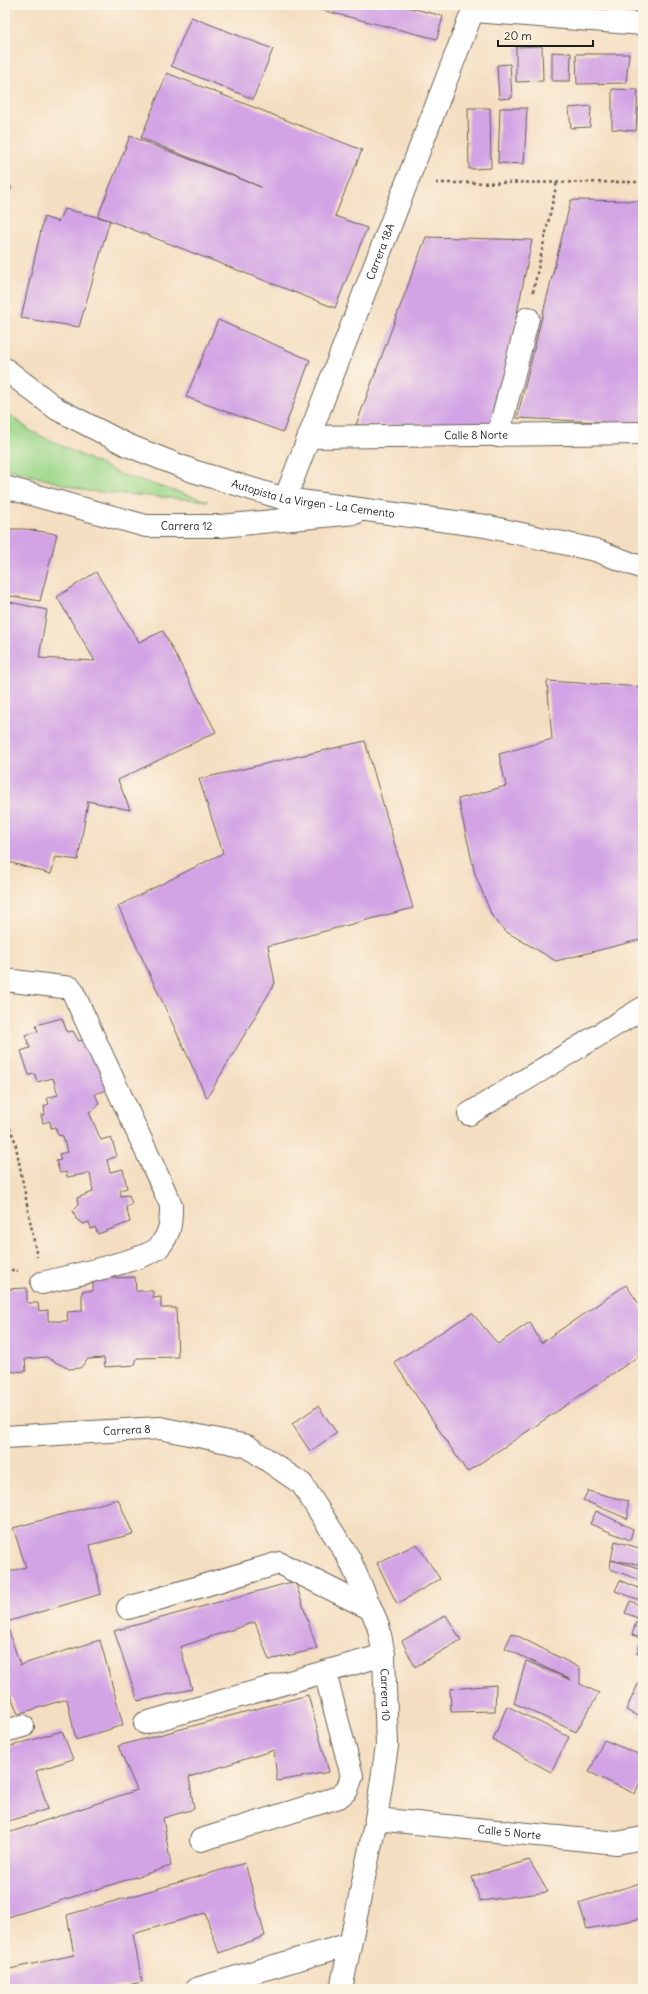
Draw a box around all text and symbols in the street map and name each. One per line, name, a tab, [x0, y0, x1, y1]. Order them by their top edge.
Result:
scale bar	[498, 22, 593, 48]
text: 20 m	[504, 28, 532, 43]
street label: Carrera 18A	[363, 222, 397, 282]
street label: Calle 8 Norte	[444, 428, 508, 442]
street label: Autopista La Virgen - La Cemento	[230, 476, 396, 521]
street label: Carrera 12	[161, 519, 213, 533]
street label: Carrera 8	[103, 1422, 151, 1438]
street label: Carrera 10	[377, 1668, 393, 1721]
street label: Calle 5 Norte	[477, 1822, 542, 1842]

